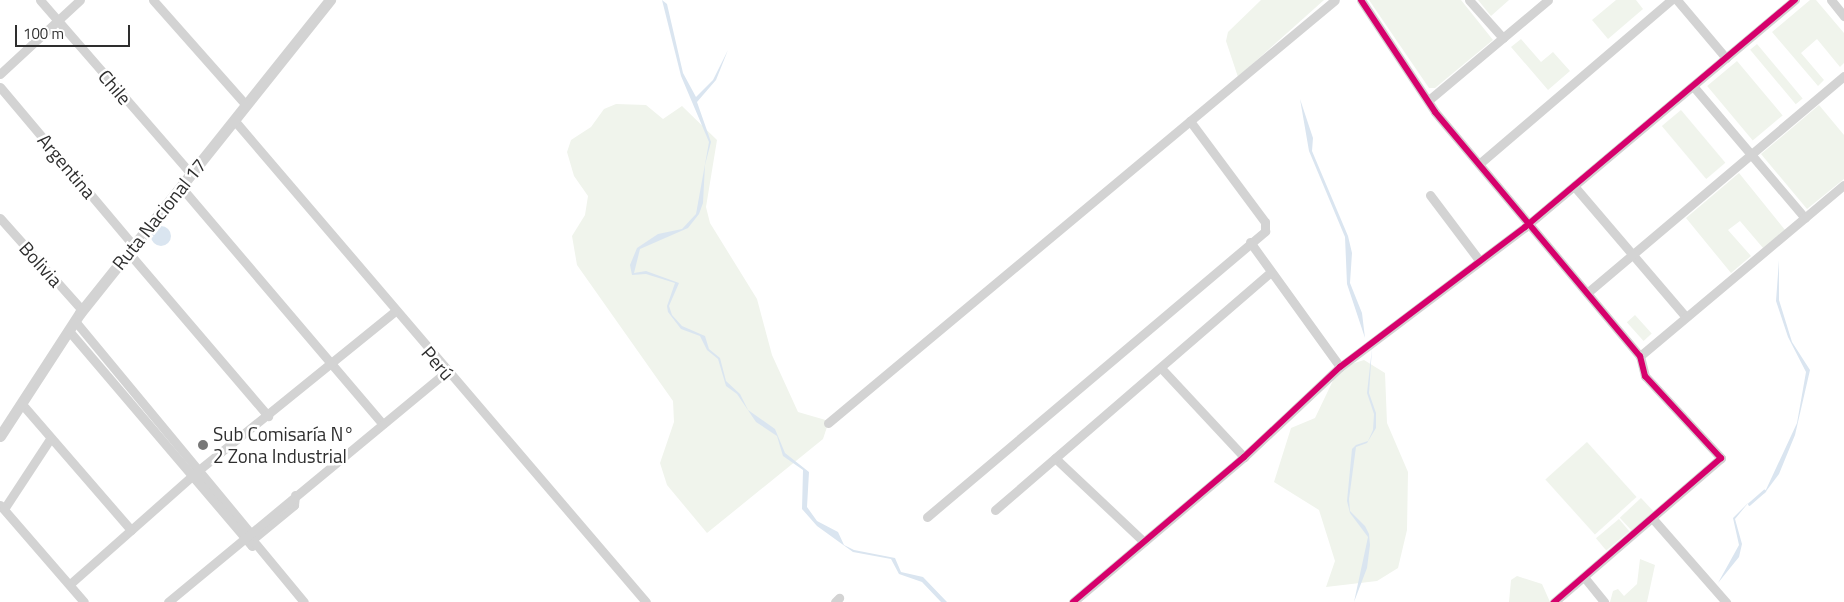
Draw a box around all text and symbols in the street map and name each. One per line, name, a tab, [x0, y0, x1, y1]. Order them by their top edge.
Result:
scale bar	[18, 15, 132, 47]
text: 100 m	[23, 22, 64, 45]
street label: Chile	[94, 65, 136, 109]
street label: Argentina	[33, 129, 101, 203]
street label: Ruta Nacional 17	[107, 154, 211, 274]
street label: Bolivia	[15, 237, 67, 291]
street label: Perú	[417, 341, 459, 385]
place label: Sub Comisaría N° 2 Zona Industrial	[213, 423, 354, 467]
marker: Sub Comisaría N° 2 Zona Industrial	[197, 439, 209, 451]

